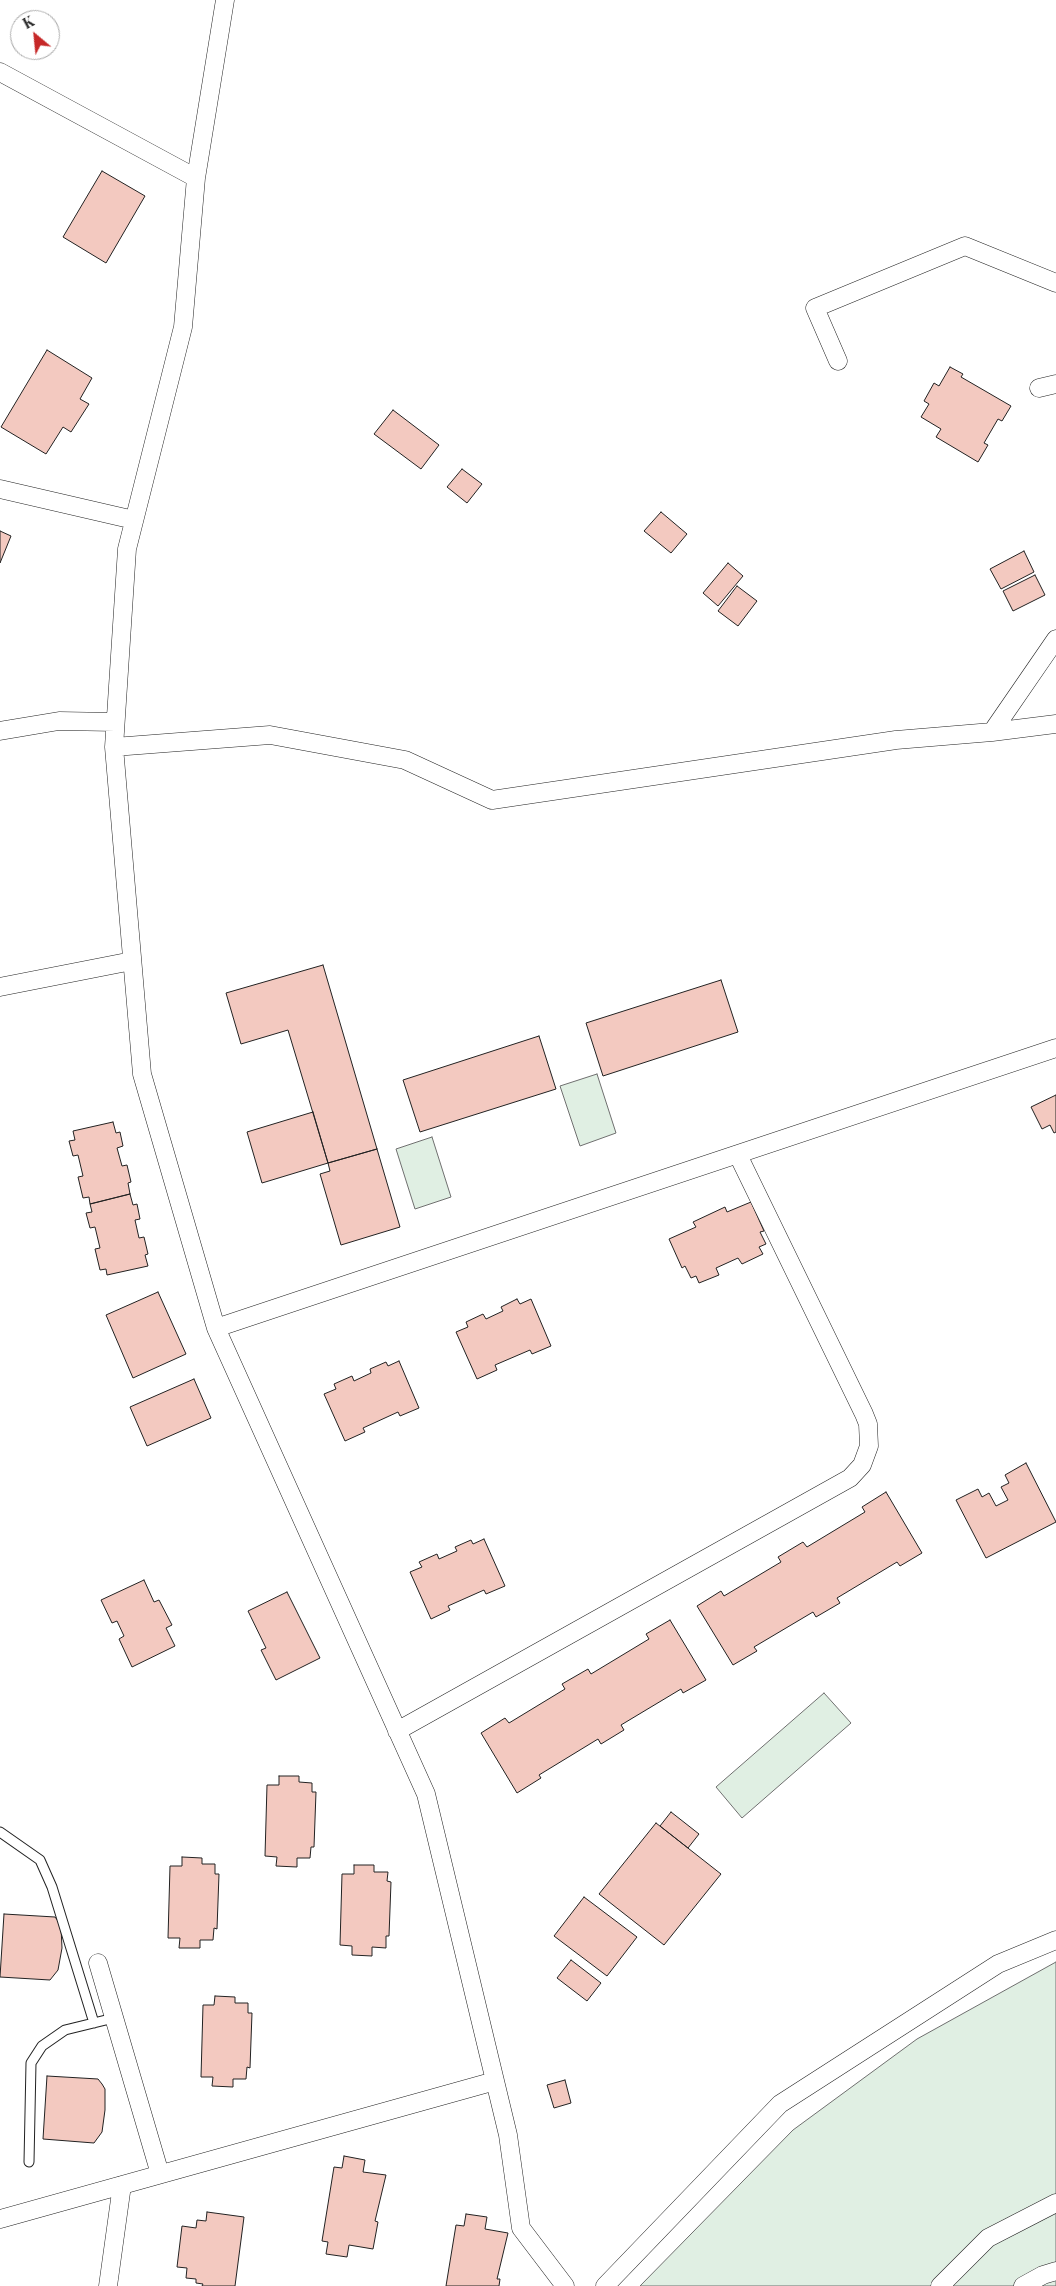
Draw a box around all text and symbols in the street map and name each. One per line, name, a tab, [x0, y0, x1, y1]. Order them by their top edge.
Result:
north arrow	[10, 10, 60, 60]
text: K	[19, 11, 37, 33]

